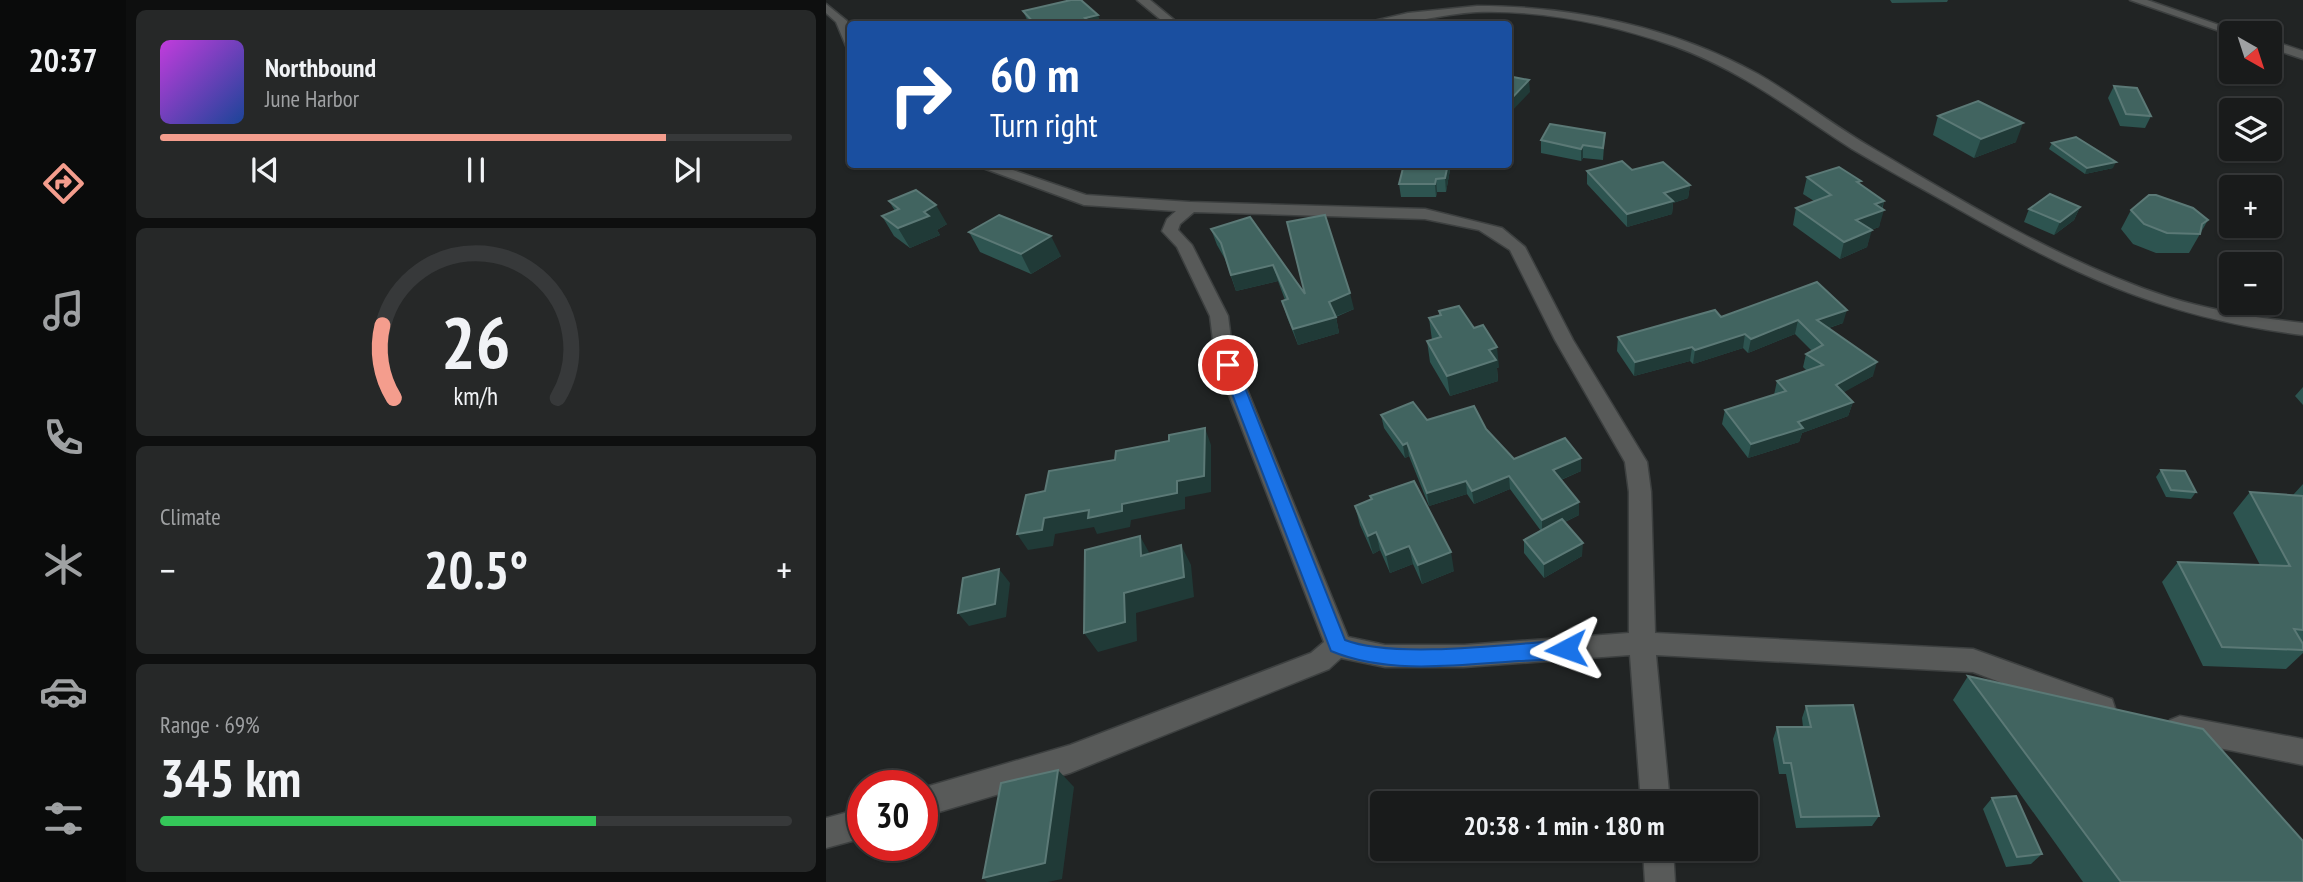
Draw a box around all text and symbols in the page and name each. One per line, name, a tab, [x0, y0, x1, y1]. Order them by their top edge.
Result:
north arrow	[2219, 21, 2282, 84]
map controls	[2219, 21, 2282, 315]
text: 20:37	[28, 39, 98, 81]
text: 60 m	[990, 42, 1079, 106]
icon: right	[875, 49, 966, 140]
text: Northbound	[265, 51, 376, 84]
text: June Harbor	[265, 84, 359, 113]
button: layers	[2219, 98, 2282, 161]
text: Turn right	[990, 104, 1098, 146]
icon: previous	[246, 151, 284, 189]
icon: pause	[457, 151, 495, 189]
icon: next	[668, 151, 706, 189]
icon: directions	[39, 159, 88, 208]
button: +	[2219, 175, 2282, 238]
button: −	[2219, 252, 2282, 315]
icon: music	[39, 286, 88, 335]
text: 26	[441, 294, 511, 388]
pin	[1198, 335, 1258, 395]
icon: arrive	[1209, 346, 1247, 384]
text: km/h	[454, 380, 498, 412]
icon: phone	[39, 413, 88, 462]
text: Climate	[160, 502, 221, 531]
text: 20.5°	[424, 536, 528, 603]
icon: climate	[39, 540, 88, 589]
text: −	[160, 545, 176, 594]
text: +	[776, 545, 792, 594]
position arrow	[1529, 612, 1603, 686]
icon: car	[39, 667, 88, 716]
text: Range · 69%	[160, 710, 260, 739]
text: 345 km	[160, 744, 301, 811]
speed limit sign: 30	[847, 770, 938, 861]
icon: filters	[39, 794, 88, 843]
text: 20:38 · 1 min · 180 m	[1464, 809, 1664, 842]

